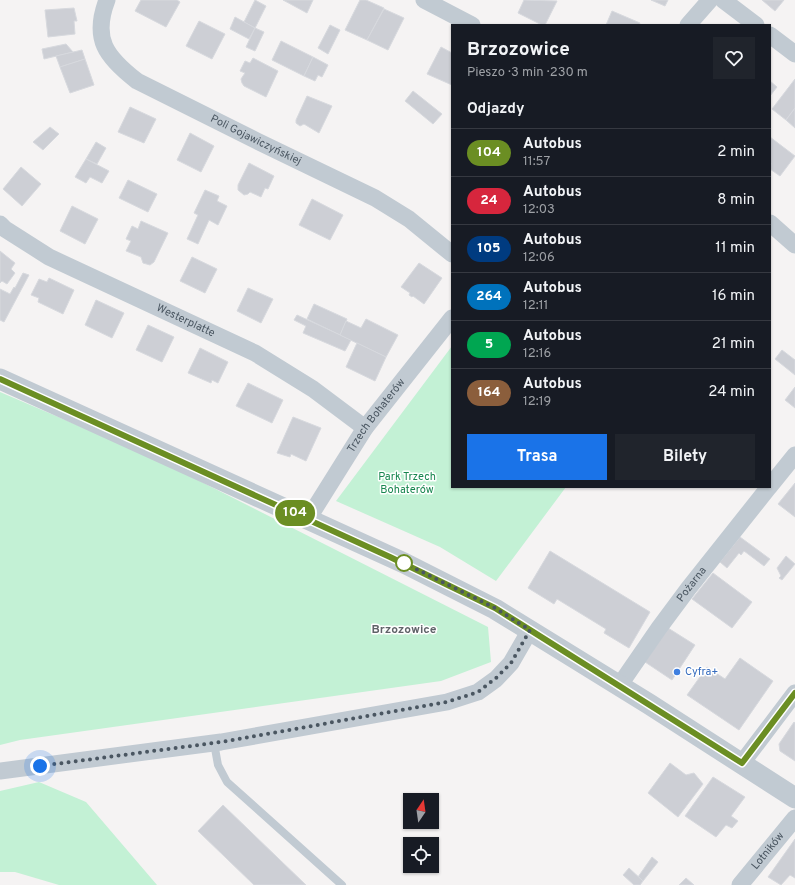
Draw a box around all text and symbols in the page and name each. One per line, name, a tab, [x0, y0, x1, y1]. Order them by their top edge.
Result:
button: heart	[713, 37, 755, 79]
text: Brzozowice	[467, 38, 570, 62]
text: Pieszo · 3 min · 230 m	[467, 65, 588, 81]
text: Odjazdy	[467, 100, 525, 119]
street label: Poli Gojawiczyńskiej	[208, 112, 304, 168]
text: Autobus	[523, 135, 582, 154]
text: 2 min	[717, 143, 755, 162]
text: 104	[477, 144, 501, 161]
text: 11:57	[523, 154, 550, 170]
text: Autobus	[523, 183, 582, 202]
text: 8 min	[717, 191, 755, 210]
text: 24	[480, 192, 498, 209]
text: 12:03	[523, 202, 555, 218]
text: Autobus	[523, 231, 582, 250]
text: 11 min	[715, 239, 755, 258]
text: 105	[477, 240, 501, 257]
text: 12:06	[523, 250, 555, 266]
text: Autobus	[523, 279, 582, 298]
text: 16 min	[712, 287, 755, 306]
text: 264	[476, 288, 502, 305]
text: 12:11	[523, 298, 548, 314]
street label: Westerplatte	[154, 301, 217, 340]
text: Autobus	[523, 327, 582, 346]
text: 21 min	[712, 335, 755, 354]
text: 5	[485, 336, 493, 353]
text: 12:16	[523, 346, 551, 362]
text: Autobus	[523, 375, 582, 394]
street label: Trzech Bohaterów	[344, 376, 408, 455]
text: 24 min	[708, 383, 755, 402]
text: 164	[477, 384, 501, 401]
text: 12:19	[523, 394, 551, 410]
button: Trasa	[467, 434, 607, 480]
button: Bilety	[615, 434, 755, 480]
park label: Park Trzech Bohaterów	[378, 470, 436, 497]
line badge: 104	[272, 500, 318, 526]
text: 104	[283, 504, 307, 521]
unlabelled marker	[395, 554, 413, 572]
street label: Pożarna	[674, 564, 710, 605]
district label: Brzozowice	[372, 622, 437, 638]
place label: Cyfra+	[685, 665, 718, 679]
marker: Cyfra+	[672, 667, 682, 677]
your location	[30, 756, 50, 776]
north arrow	[403, 793, 439, 829]
map controls	[403, 793, 439, 873]
street label: Lotników	[748, 829, 788, 873]
button: locate	[403, 837, 439, 873]

